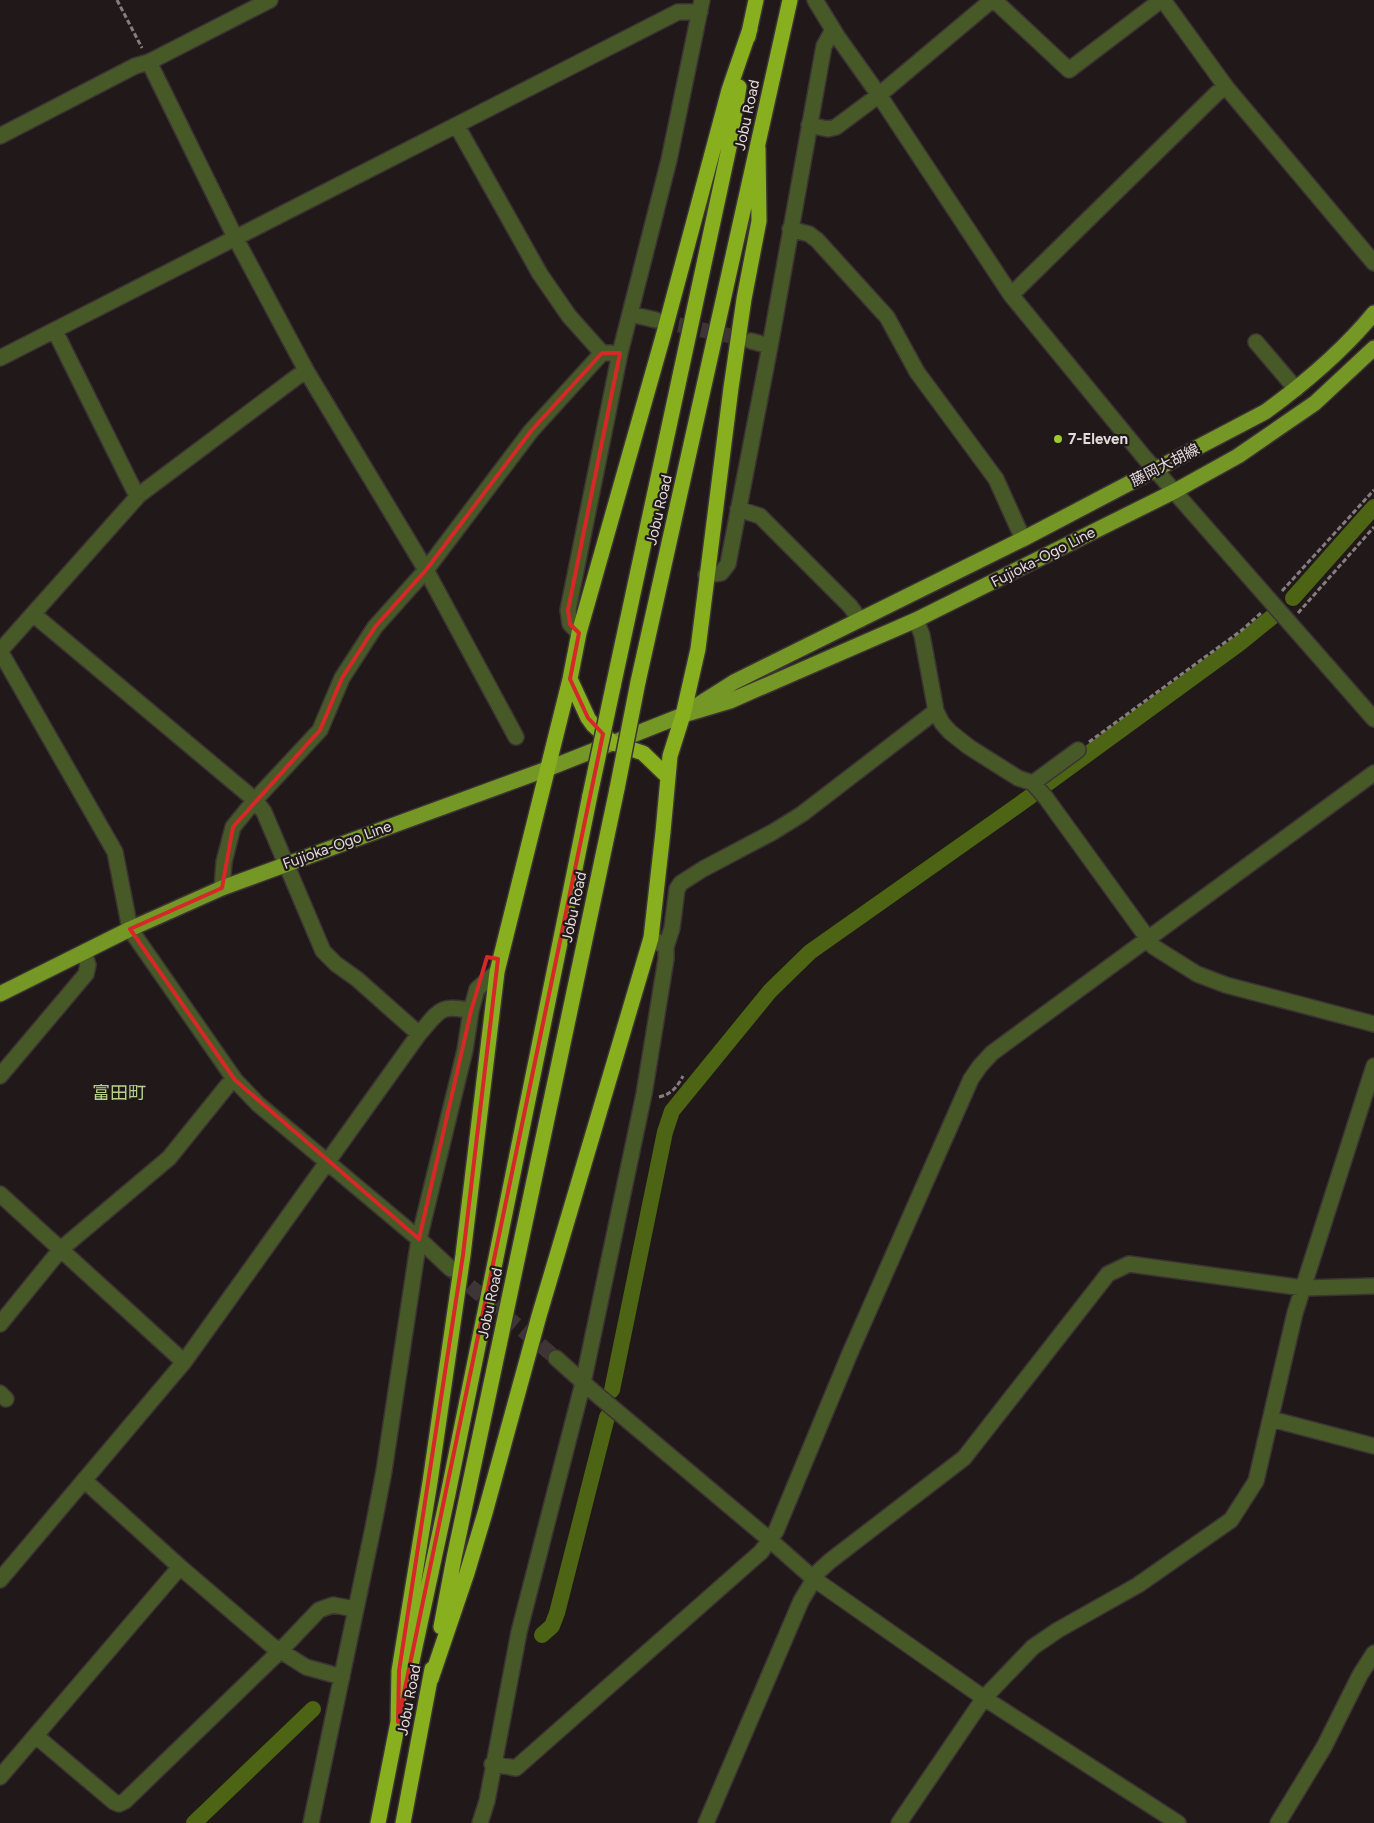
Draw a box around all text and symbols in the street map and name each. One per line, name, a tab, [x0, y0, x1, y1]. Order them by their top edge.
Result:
street label: Jobu Road	[731, 78, 763, 152]
place label: 7-Eleven	[1068, 430, 1128, 448]
marker: 7-Eleven	[1052, 433, 1064, 445]
street label: 藤岡大胡線	[1127, 440, 1203, 490]
street label: Jobu Road	[642, 473, 676, 547]
street label: Fujioka-Ogo Line	[988, 523, 1098, 591]
street label: Fujioka-Ogo Line	[280, 817, 394, 873]
street label: Jobu Road	[558, 870, 590, 944]
district label: 富田町	[92, 1082, 146, 1104]
street label: Jobu Road	[474, 1266, 506, 1340]
street label: Jobu Road	[393, 1663, 425, 1737]

